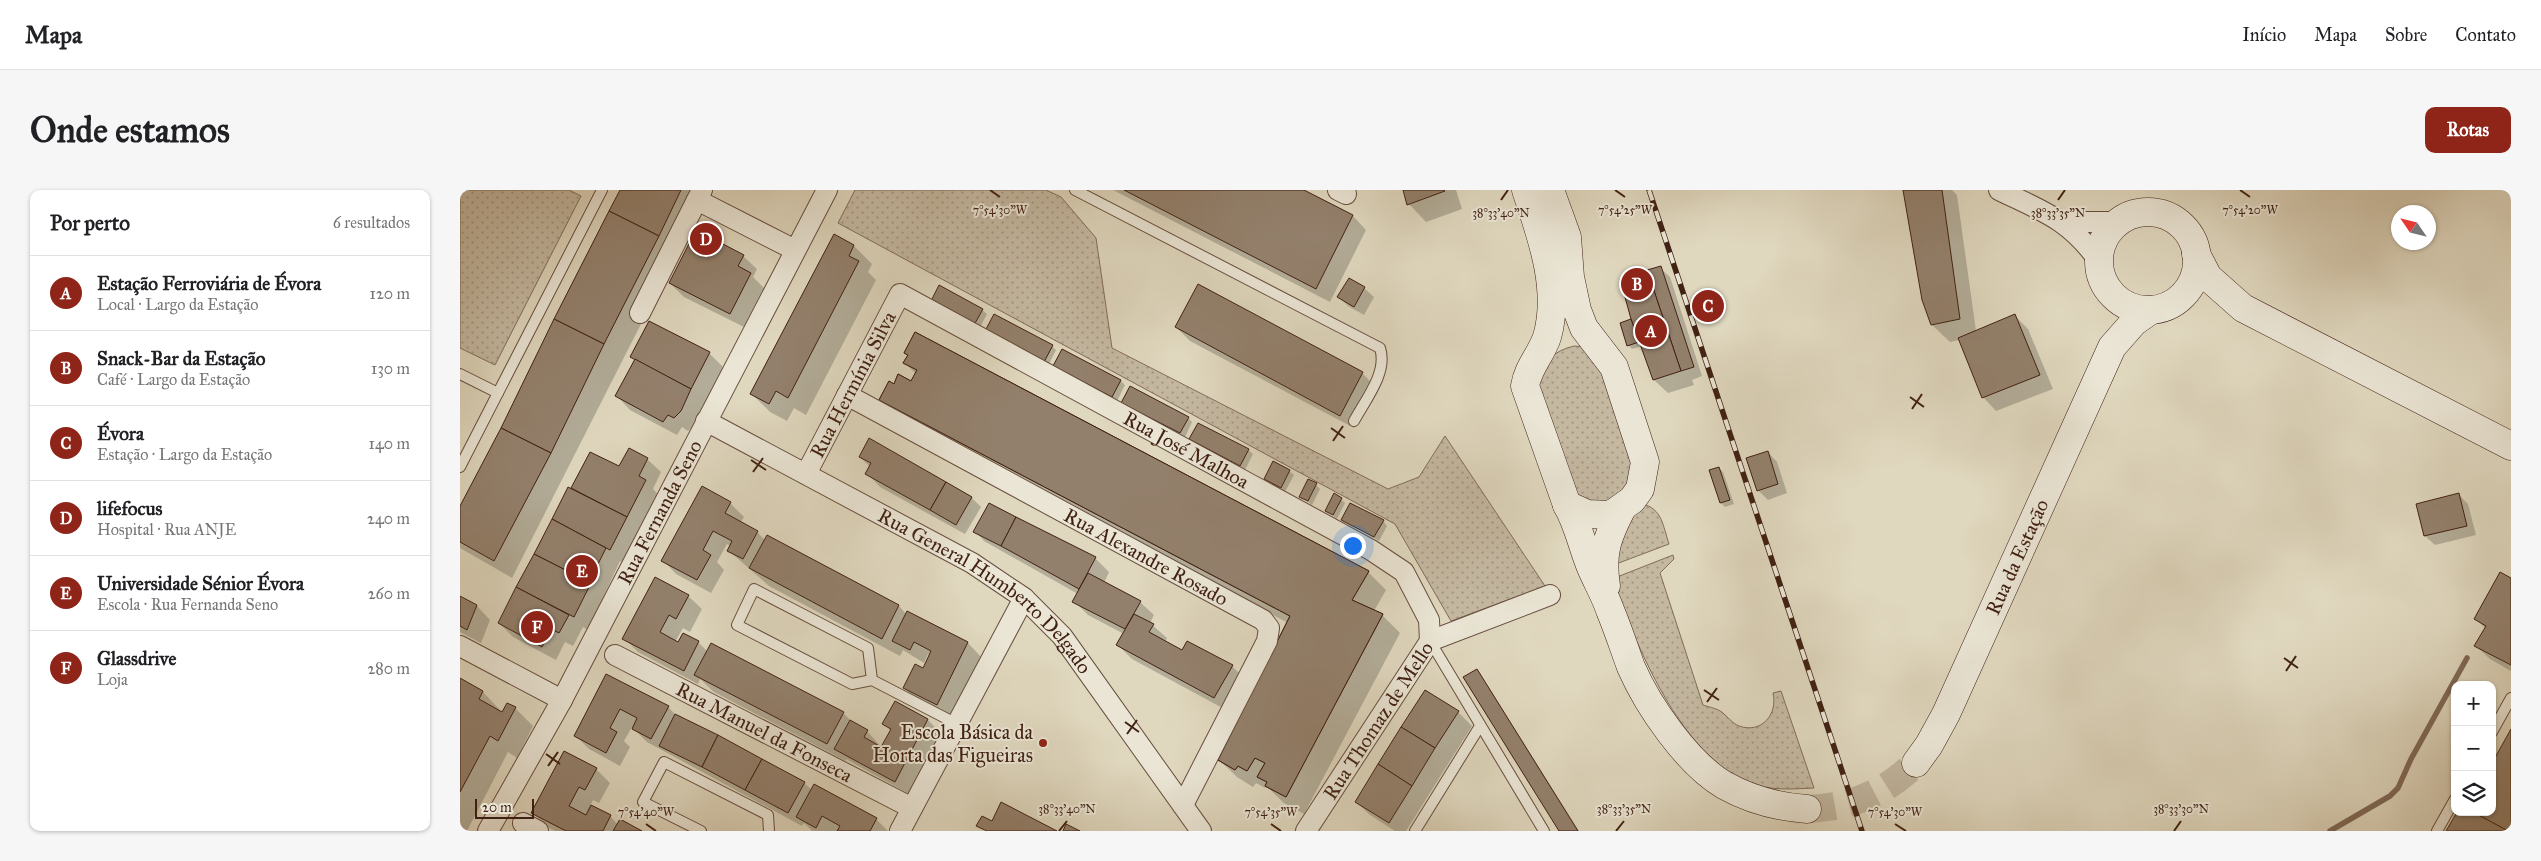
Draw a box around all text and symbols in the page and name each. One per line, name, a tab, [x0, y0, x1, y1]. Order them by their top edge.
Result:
text: Mapa	[25, 20, 82, 50]
text: Início	[2242, 24, 2286, 46]
text: Mapa	[2314, 24, 2357, 46]
text: Sobre	[2385, 24, 2427, 46]
text: Contato	[2455, 24, 2516, 46]
button: Rotas	[2425, 107, 2511, 153]
text: Onde estamos	[30, 109, 230, 152]
text: 7°54'30"W	[973, 203, 1028, 217]
text: 7°54'25"W	[1598, 203, 1653, 217]
text: 7°54'20"W	[2222, 203, 2278, 217]
north arrow	[2391, 205, 2436, 250]
text: 38°33'40"N	[1472, 206, 1530, 220]
text: 38°33'35"N	[2031, 206, 2085, 220]
text: Por perto	[50, 210, 130, 236]
text: 6 resultados	[333, 213, 410, 232]
pin: D	[690, 220, 722, 258]
pin: B	[1621, 265, 1653, 303]
text: Estação Ferroviária de Évora	[97, 272, 321, 295]
text: A	[61, 284, 71, 303]
text: 120 m	[370, 284, 410, 303]
pin: C	[1692, 287, 1724, 325]
text: Local · Largo da Estação	[97, 295, 259, 314]
street label: Rua Hermínia Silva	[805, 307, 901, 462]
pin: A	[1635, 312, 1667, 350]
text: Snack-Bar da Estação	[97, 347, 265, 370]
text: B	[61, 359, 71, 378]
text: 130 m	[371, 359, 410, 378]
text: Café · Largo da Estação	[97, 370, 250, 389]
street label: Rua José Malhoa	[1119, 406, 1254, 494]
text: Évora	[97, 422, 144, 445]
text: C	[61, 434, 71, 453]
text: 140 m	[369, 434, 410, 453]
street label: Rua Fernanda Seno	[612, 436, 707, 589]
text: Estação · Largo da Estação	[97, 445, 272, 464]
street label: Rua da Estação	[1980, 495, 2054, 619]
text: lifefocus	[97, 497, 163, 520]
street label: Rua General Humberto Delgado	[874, 503, 1097, 678]
street label: Rua Alexandre Rosado	[1060, 503, 1232, 611]
text: D	[60, 509, 72, 528]
text: 240 m	[367, 509, 410, 528]
text: Hospital · Rua ANJE	[97, 520, 236, 539]
your location	[1340, 533, 1366, 559]
pin: E	[566, 552, 598, 590]
text: Universidade Sénior Évora	[97, 572, 304, 595]
text: E	[60, 584, 72, 603]
text: 260 m	[368, 584, 410, 603]
text: Escola · Rua Fernanda Seno	[97, 595, 278, 614]
pin: F	[521, 608, 553, 646]
street label: Rua Thomaz de Mello	[1318, 637, 1438, 804]
text: Glassdrive	[97, 647, 176, 670]
text: F	[61, 659, 71, 678]
text: 280 m	[367, 659, 410, 678]
text: Loja	[97, 670, 128, 689]
street label: Rua Manuel da Fonseca	[672, 677, 857, 787]
map controls	[2451, 681, 2496, 816]
button: +	[2451, 681, 2496, 726]
place label: Escola Básica da Horta das Figueiras	[873, 720, 1034, 768]
button: −	[2451, 726, 2496, 771]
marker: Escola Básica da Horta das Figueiras	[1037, 737, 1049, 749]
button: layers	[2451, 771, 2496, 816]
scale bar	[475, 796, 534, 819]
text: 20 m	[482, 799, 512, 816]
text: 38°33'40"N	[1038, 802, 1096, 816]
text: 38°33'35"N	[1597, 802, 1651, 816]
text: 38°33'30"N	[2153, 802, 2209, 816]
text: 7°54'40"W	[618, 805, 675, 819]
text: 7°54'35"W	[1244, 805, 1298, 819]
text: 7°54'30"W	[1868, 805, 1923, 819]

